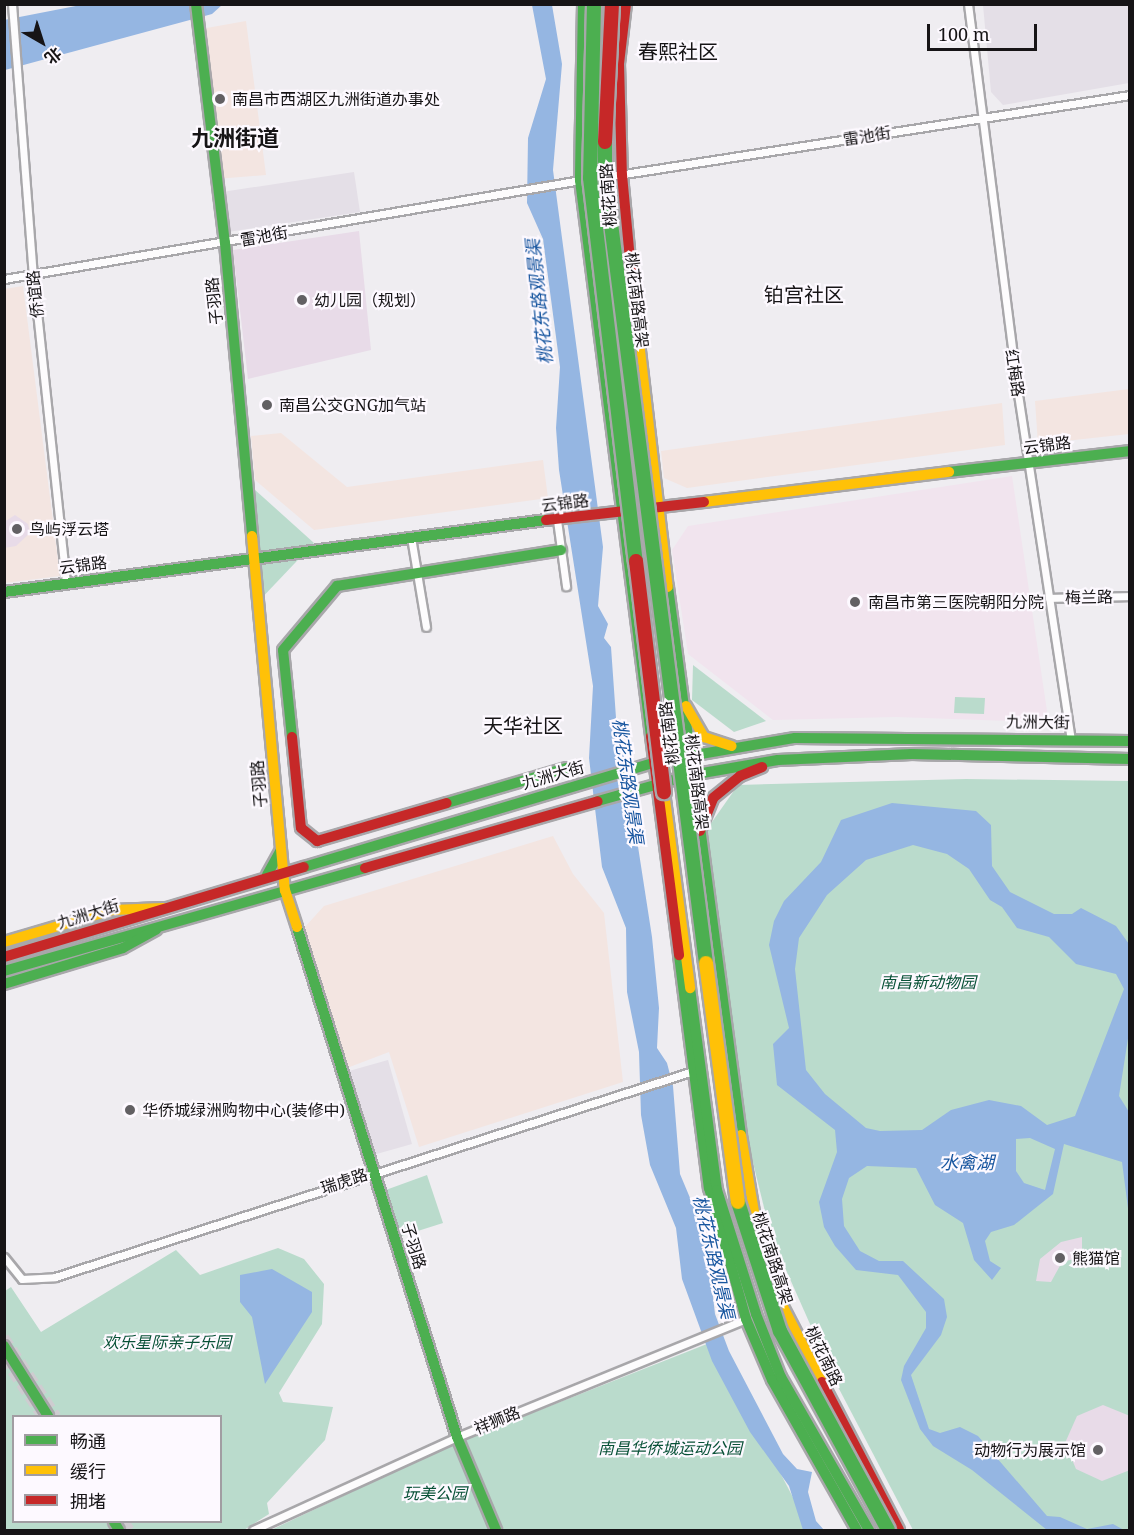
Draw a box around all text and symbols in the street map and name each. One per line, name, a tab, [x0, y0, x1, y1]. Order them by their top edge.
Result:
north arrow	[12, 12, 72, 72]
scale bar	[930, 12, 1040, 50]
text: 100 m	[938, 22, 990, 46]
district label: 春熙社区	[638, 39, 718, 63]
text: 北	[40, 42, 66, 70]
place label: 南昌市西湖区九洲街道办事处	[232, 89, 440, 109]
marker: 南昌市西湖区九洲街道办事处	[213, 92, 227, 106]
street label: 雷池街	[842, 123, 892, 149]
district label: 九洲街道	[191, 125, 279, 151]
street label: 桃花南路	[596, 162, 620, 228]
street label: 雷池街	[239, 222, 289, 250]
water label: 桃花东路观景渠	[522, 238, 556, 366]
street label: 桃花南路高架	[622, 251, 652, 349]
street label: 侨谊路	[23, 269, 47, 319]
street label: 子羽路	[202, 276, 226, 326]
district label: 铂宫社区	[764, 282, 844, 306]
place label: 幼儿园（规划）	[314, 290, 426, 310]
marker: 幼儿园（规划）	[295, 293, 309, 307]
street label: 红梅路	[1002, 348, 1028, 398]
place label: 南昌公交GNG加气站	[279, 395, 426, 415]
marker: 南昌公交GNG加气站	[260, 398, 274, 412]
street label: 云锦路	[1022, 433, 1072, 457]
street label: 云锦路	[540, 491, 590, 515]
place label: 鸟屿浮云塔	[29, 519, 109, 539]
marker: 鸟屿浮云塔	[10, 522, 24, 536]
street label: 云锦路	[58, 553, 108, 577]
street label: 梅兰路	[1065, 587, 1113, 607]
place label: 南昌市第三医院朝阳分院	[868, 592, 1044, 612]
marker: 南昌市第三医院朝阳分院	[846, 593, 864, 611]
street label: 桃花南路	[656, 700, 682, 766]
street label: 九洲大街	[1006, 712, 1070, 732]
district label: 天华社区	[483, 713, 563, 737]
water label: 桃花东路观景渠	[609, 717, 647, 845]
street label: 桃花南路高架	[682, 733, 712, 831]
street label: 九洲大街	[520, 757, 586, 793]
street label: 子羽路	[247, 759, 271, 809]
street label: 九洲大街	[55, 895, 121, 933]
park label: 南昌新动物园	[880, 972, 976, 992]
place label: 华侨城绿洲购物中心(装修中)	[142, 1100, 345, 1120]
marker: 华侨城绿洲购物中心(装修中)	[123, 1103, 137, 1117]
water label: 水禽湖	[940, 1151, 994, 1173]
street label: 瑞虎路	[318, 1164, 370, 1198]
water label: 桃花东路观景渠	[689, 1193, 739, 1321]
street label: 桃花南路高架	[749, 1209, 797, 1307]
street label: 子羽路	[398, 1220, 430, 1272]
place label: 熊猫馆	[1072, 1248, 1120, 1268]
marker: 熊猫馆	[1053, 1251, 1067, 1265]
street label: 桃花南路	[801, 1323, 847, 1389]
park label: 欢乐星际亲子乐园	[103, 1332, 231, 1352]
street label: 祥狮路	[471, 1402, 523, 1438]
legend	[12, 1415, 222, 1523]
text: 畅通	[70, 1429, 106, 1453]
park label: 南昌华侨城运动公园	[598, 1438, 742, 1458]
place label: 动物行为展示馆	[974, 1440, 1086, 1460]
marker: 动物行为展示馆	[1091, 1443, 1105, 1457]
text: 缓行	[70, 1459, 106, 1483]
park label: 玩美公园	[403, 1483, 467, 1503]
text: 拥堵	[70, 1489, 106, 1513]

